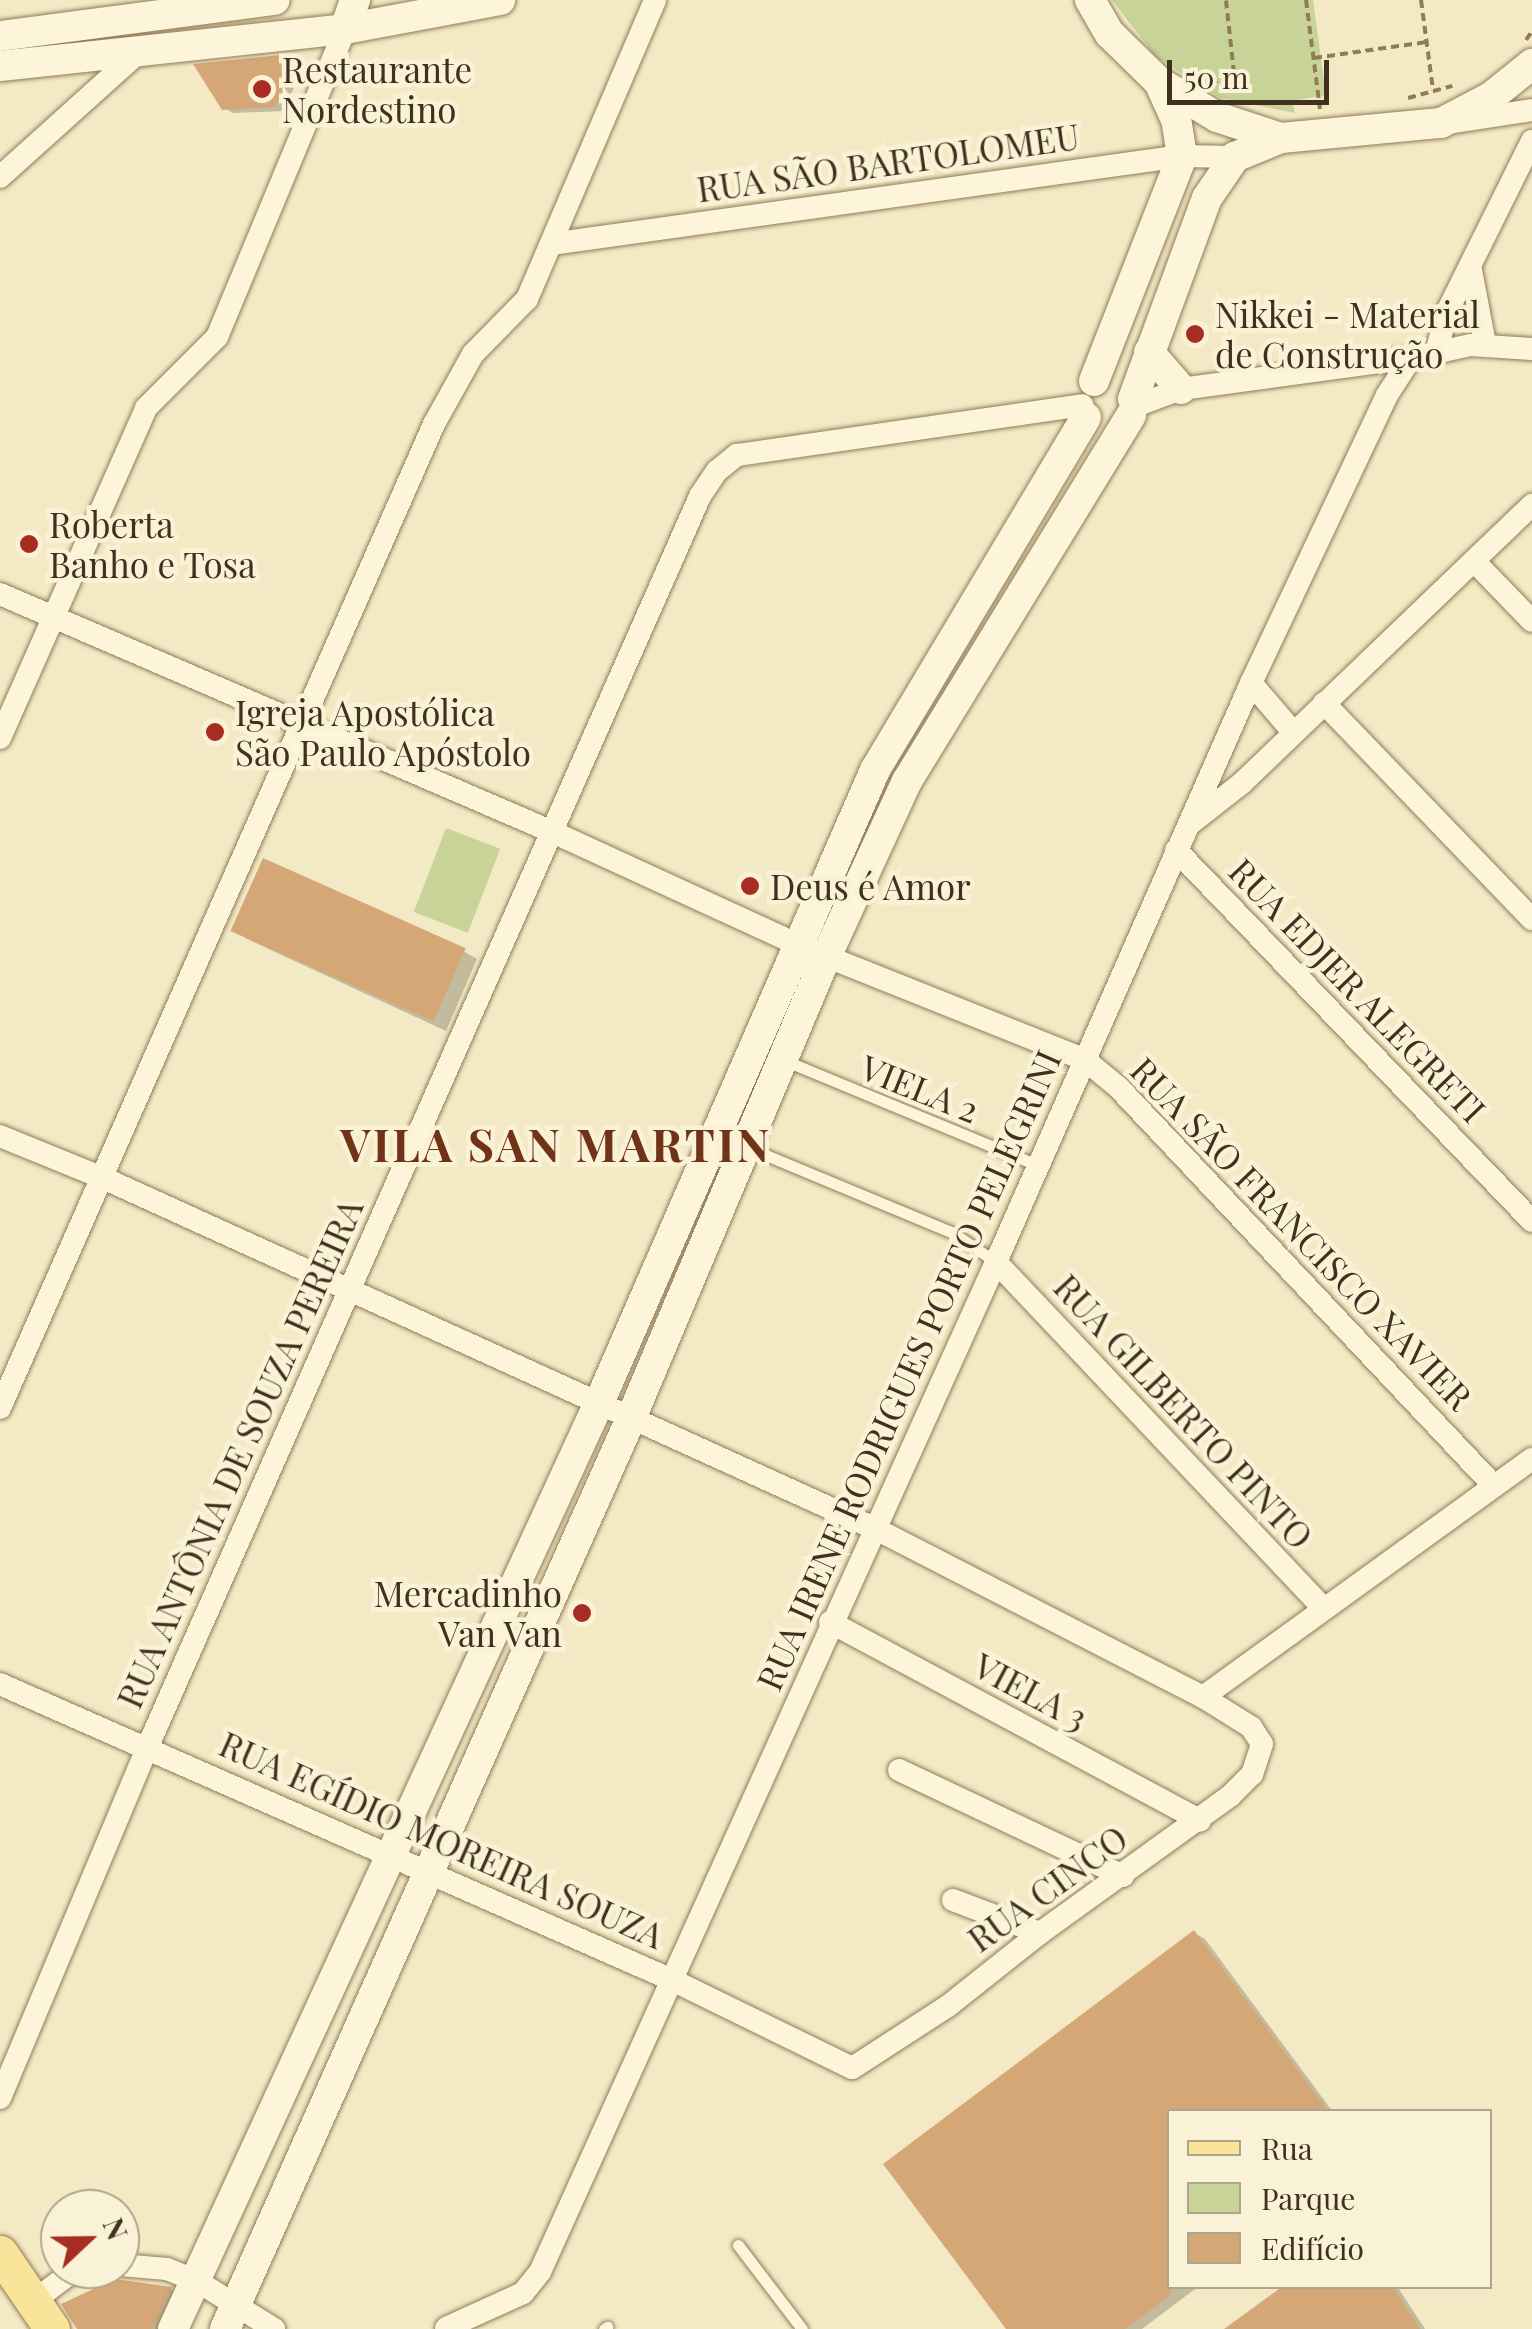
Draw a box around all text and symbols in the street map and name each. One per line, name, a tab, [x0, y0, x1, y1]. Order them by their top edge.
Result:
scale bar	[1172, 40, 1334, 102]
place label: Restaurante Nordestino	[282, 48, 472, 130]
text: 50 m	[1184, 57, 1249, 97]
marker: Restaurante Nordestino	[251, 78, 273, 100]
street label: RUA SÃO BARTOLOMEU	[694, 114, 1082, 210]
place label: Nikkei - Material de Construção	[1215, 293, 1480, 375]
marker: Nikkei - Material de Construção	[1184, 323, 1206, 345]
place label: Roberta Banho e Tosa	[49, 503, 257, 585]
marker: Roberta Banho e Tosa	[18, 533, 40, 555]
place label: Igreja Apostólica São Paulo Apóstolo	[235, 691, 532, 773]
marker: Igreja Apostólica São Paulo Apóstolo	[204, 721, 226, 743]
street label: RUA EDJER ALEGRETI	[1221, 849, 1495, 1131]
place label: Deus é Amor	[770, 865, 972, 907]
marker: Deus é Amor	[739, 875, 761, 897]
street label: RUA IRENE RODRIGUES PORTO PELEGRINI	[747, 1044, 1069, 1696]
street label: VIELA 2	[855, 1045, 985, 1131]
street label: RUA SÃO FRANCISCO XAVIER	[1122, 1048, 1482, 1418]
district label: VILA SAN MARTIN	[340, 1117, 772, 1171]
street label: RUA ANTÔNIA DE SOUZA PEREIRA	[107, 1191, 371, 1715]
street label: RUA GILBERTO PINTO	[1046, 1265, 1322, 1557]
place label: Mercadinho Van Van	[374, 1572, 562, 1654]
marker: Mercadinho Van Van	[571, 1602, 593, 1624]
street label: VIELA 3	[967, 1644, 1095, 1738]
street label: RUA EGÍDIO MOREIRA SOUZA	[213, 1722, 671, 1956]
street label: RUA CINCO	[959, 1816, 1135, 1960]
legend	[1167, 2109, 1492, 2289]
text: Rua	[1261, 2128, 1313, 2168]
text: Parque	[1261, 2178, 1356, 2218]
north arrow	[40, 2189, 140, 2289]
text: N	[95, 2212, 137, 2245]
text: Edifício	[1261, 2228, 1364, 2268]

